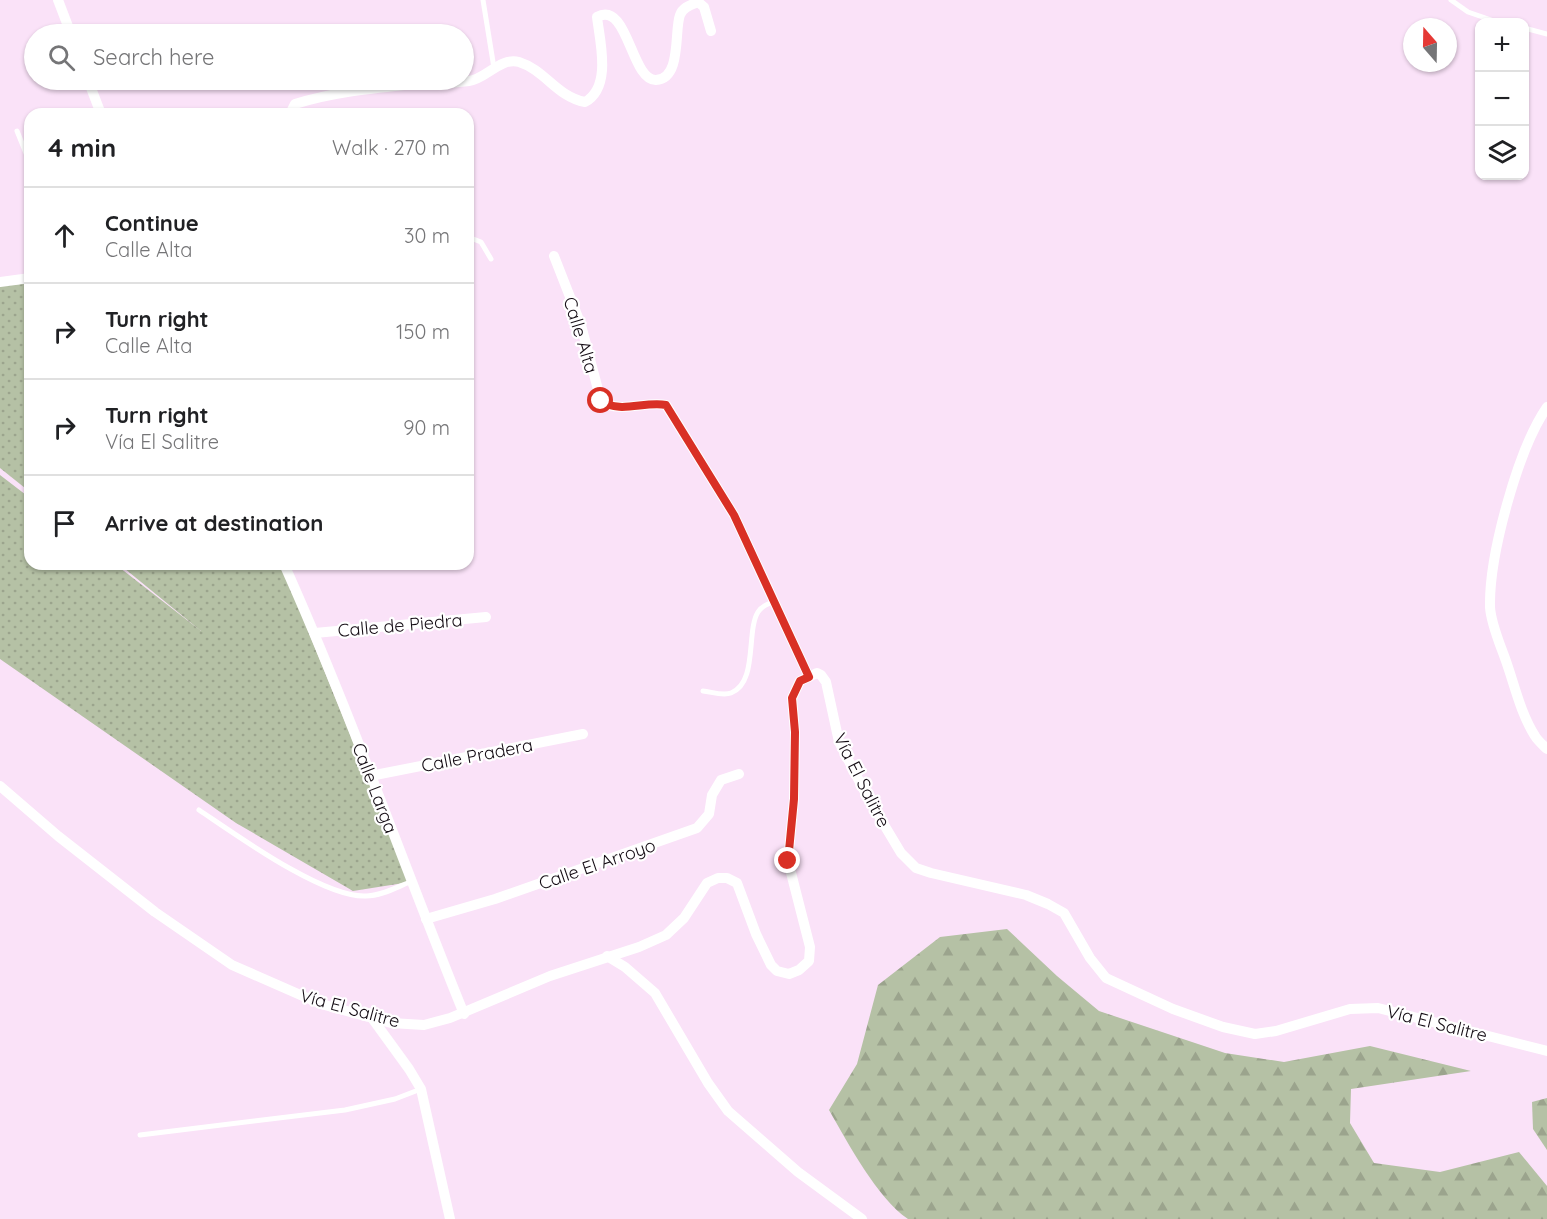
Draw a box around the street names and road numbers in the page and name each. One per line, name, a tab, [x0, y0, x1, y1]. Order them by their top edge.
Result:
street label: Calle Alta	[559, 294, 603, 376]
street label: Calle de Piedra	[337, 608, 463, 642]
street label: Vía El Salitre	[828, 729, 896, 831]
street label: Calle Pradera	[419, 733, 535, 777]
street label: Calle Larga	[347, 740, 403, 836]
street label: Calle El Arroyo	[536, 833, 658, 895]
street label: Vía El Salitre	[297, 984, 403, 1032]
street label: Vía El Salitre	[1384, 999, 1490, 1047]

